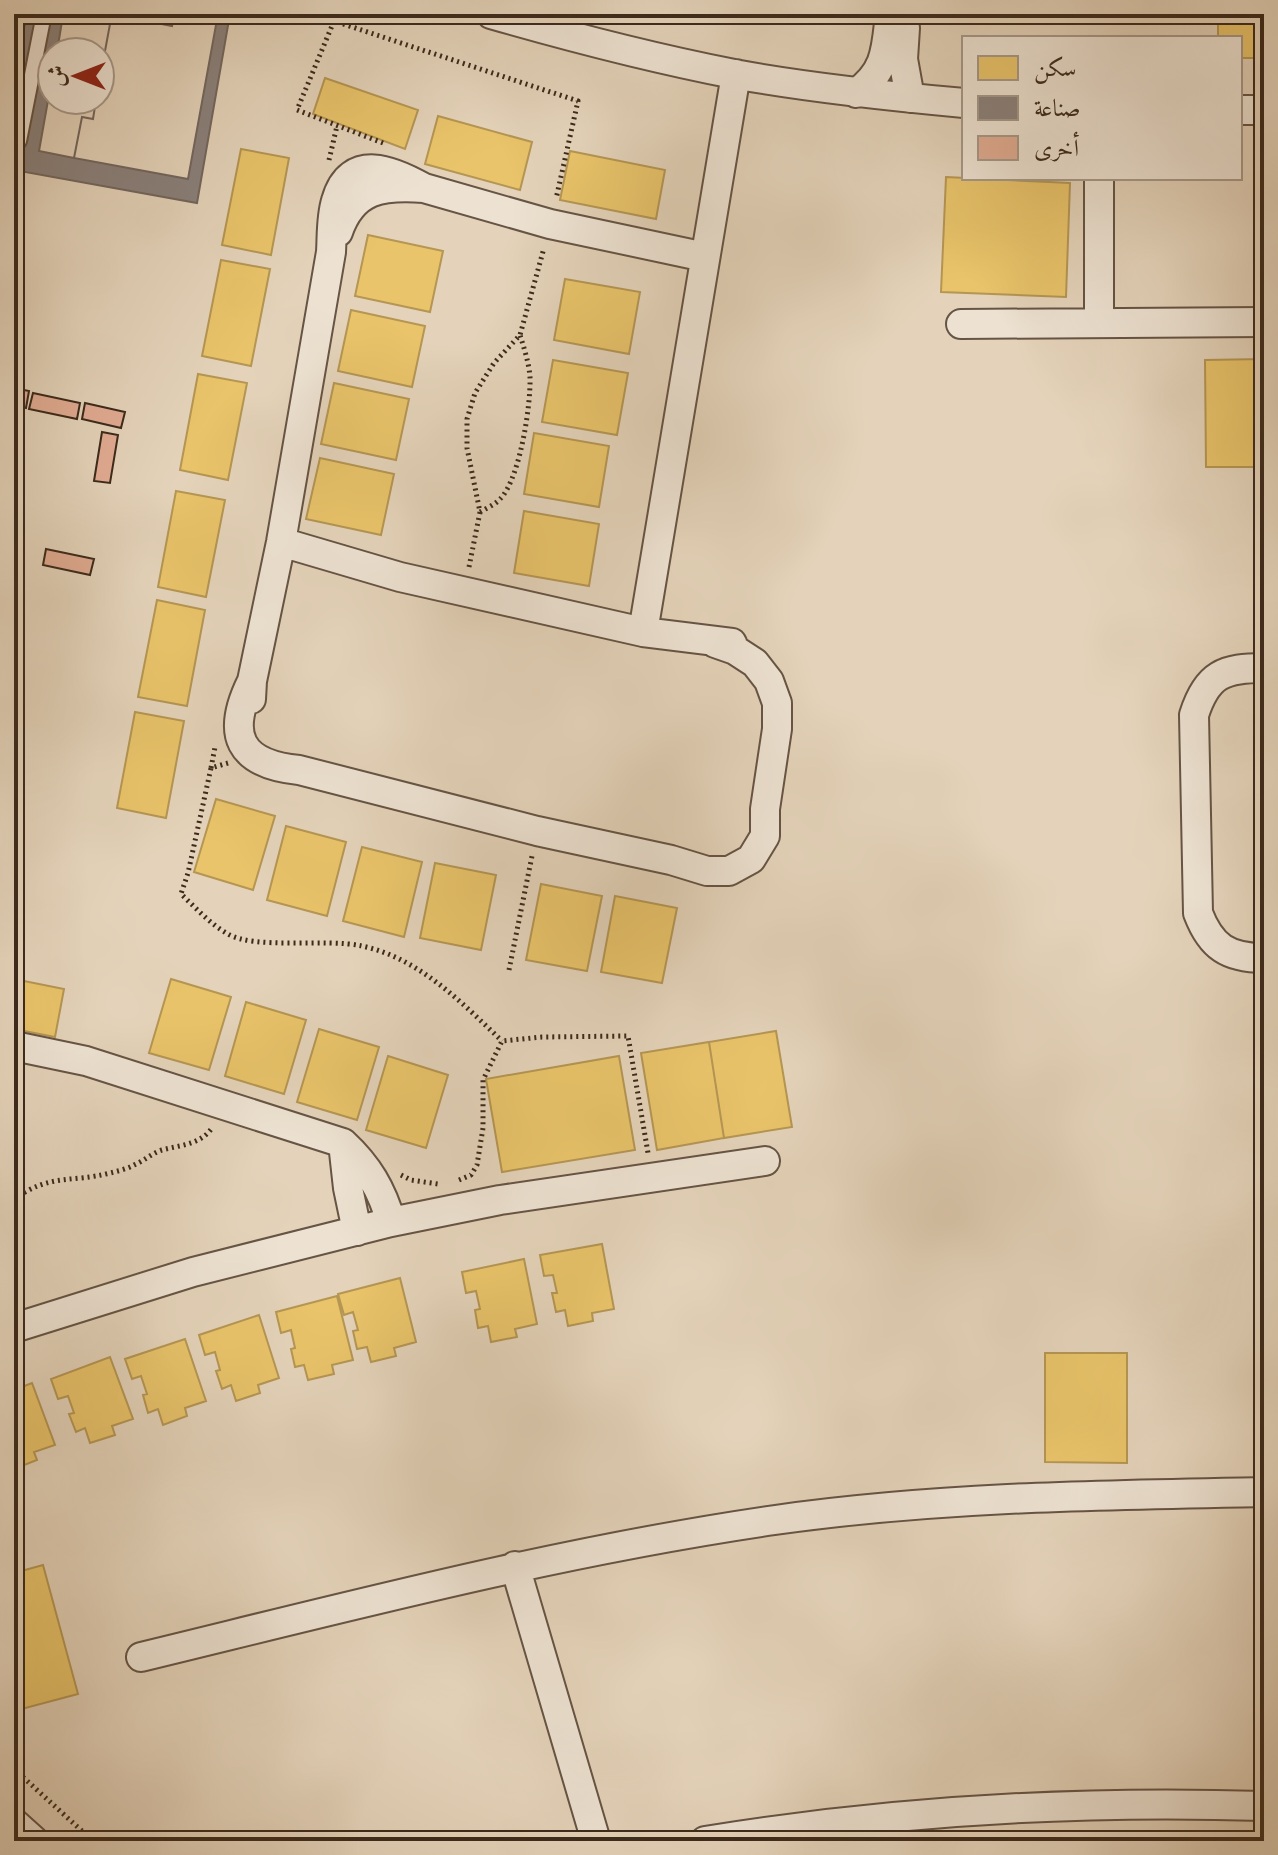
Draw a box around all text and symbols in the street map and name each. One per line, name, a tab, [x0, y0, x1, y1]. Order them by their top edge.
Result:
north arrow	[36, 36, 116, 116]
legend	[962, 36, 1242, 180]
text: سكن	[1034, 50, 1077, 85]
text: ش	[40, 65, 72, 87]
text: صناعة	[1034, 90, 1081, 125]
text: أخرى	[1034, 130, 1079, 165]

